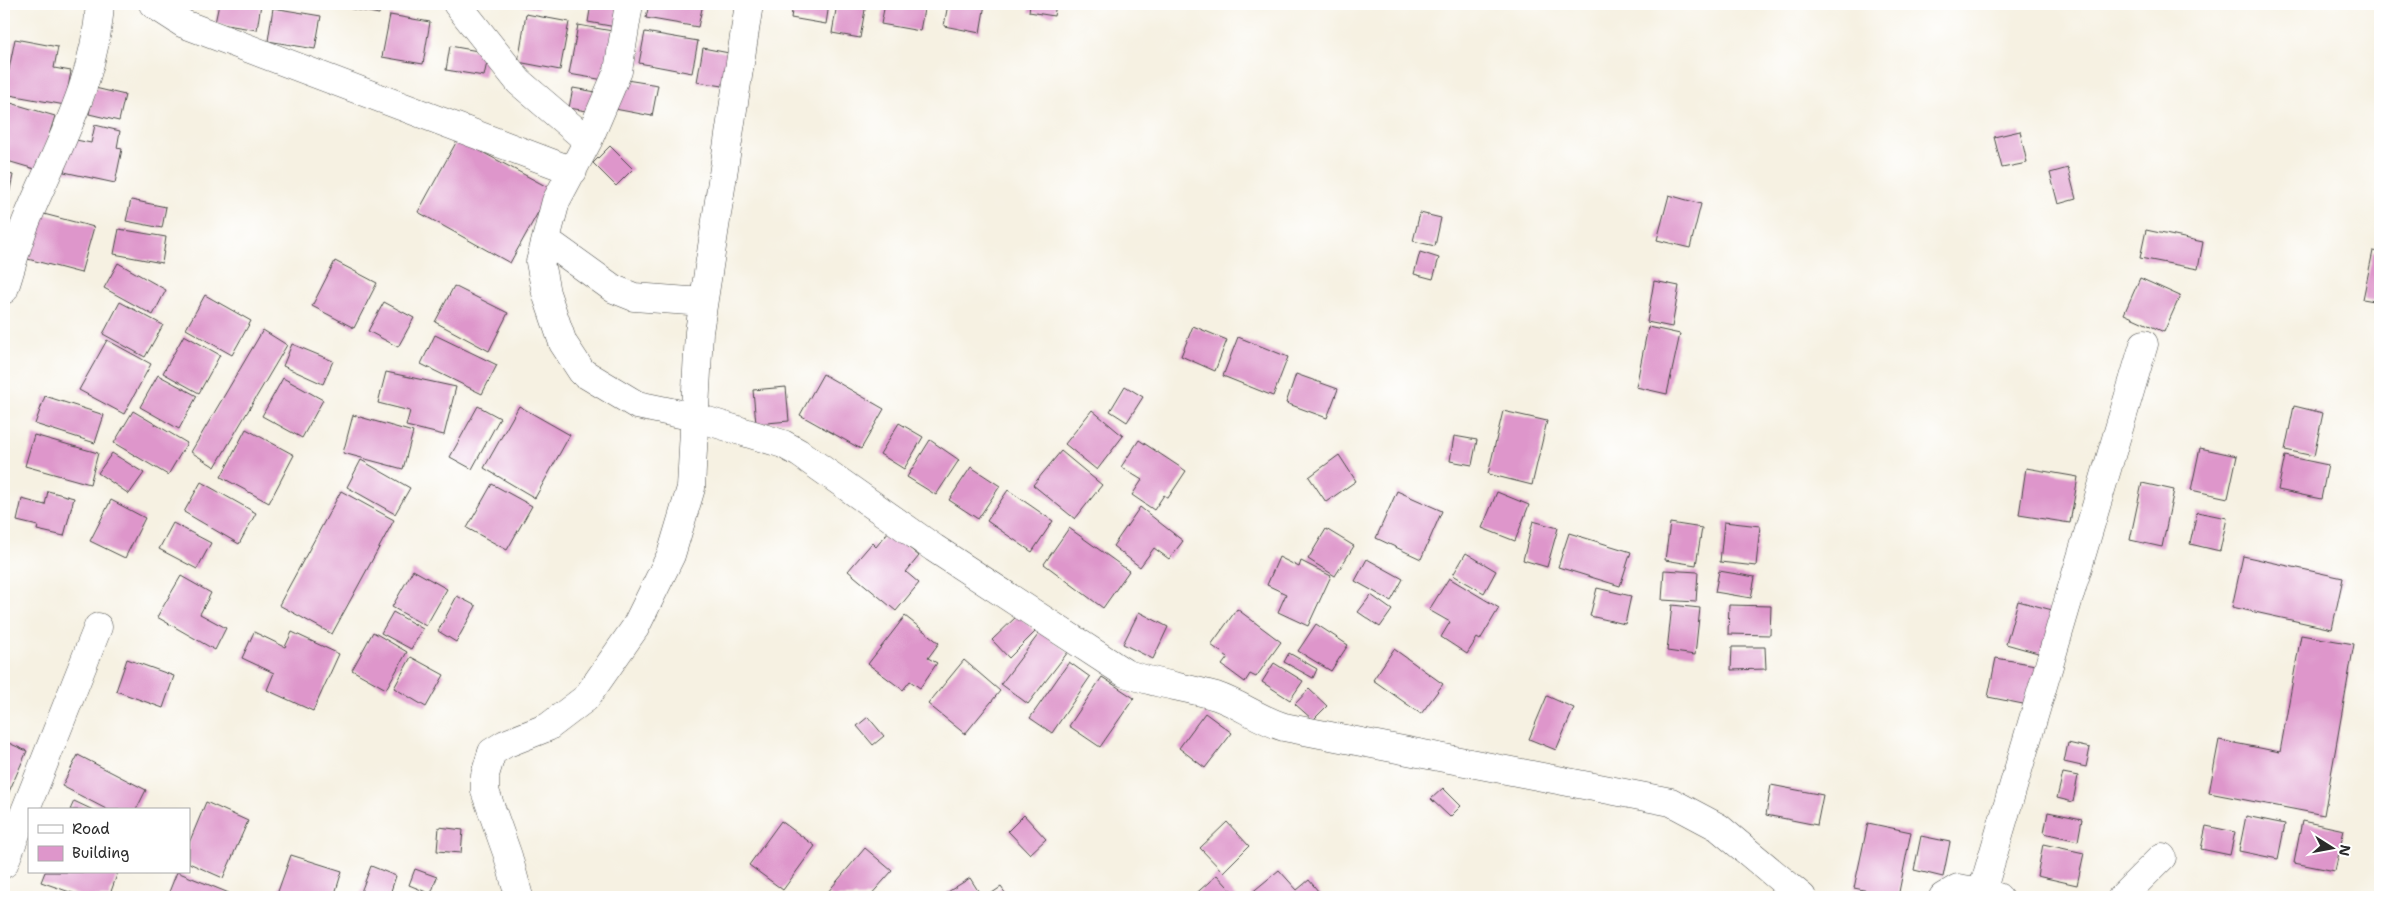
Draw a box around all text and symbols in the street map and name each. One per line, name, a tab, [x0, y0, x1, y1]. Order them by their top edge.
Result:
legend	[28, 808, 190, 874]
text: Road	[72, 819, 110, 839]
north arrow	[2306, 824, 2356, 874]
text: Building	[72, 843, 129, 863]
text: N	[2335, 843, 2355, 858]

